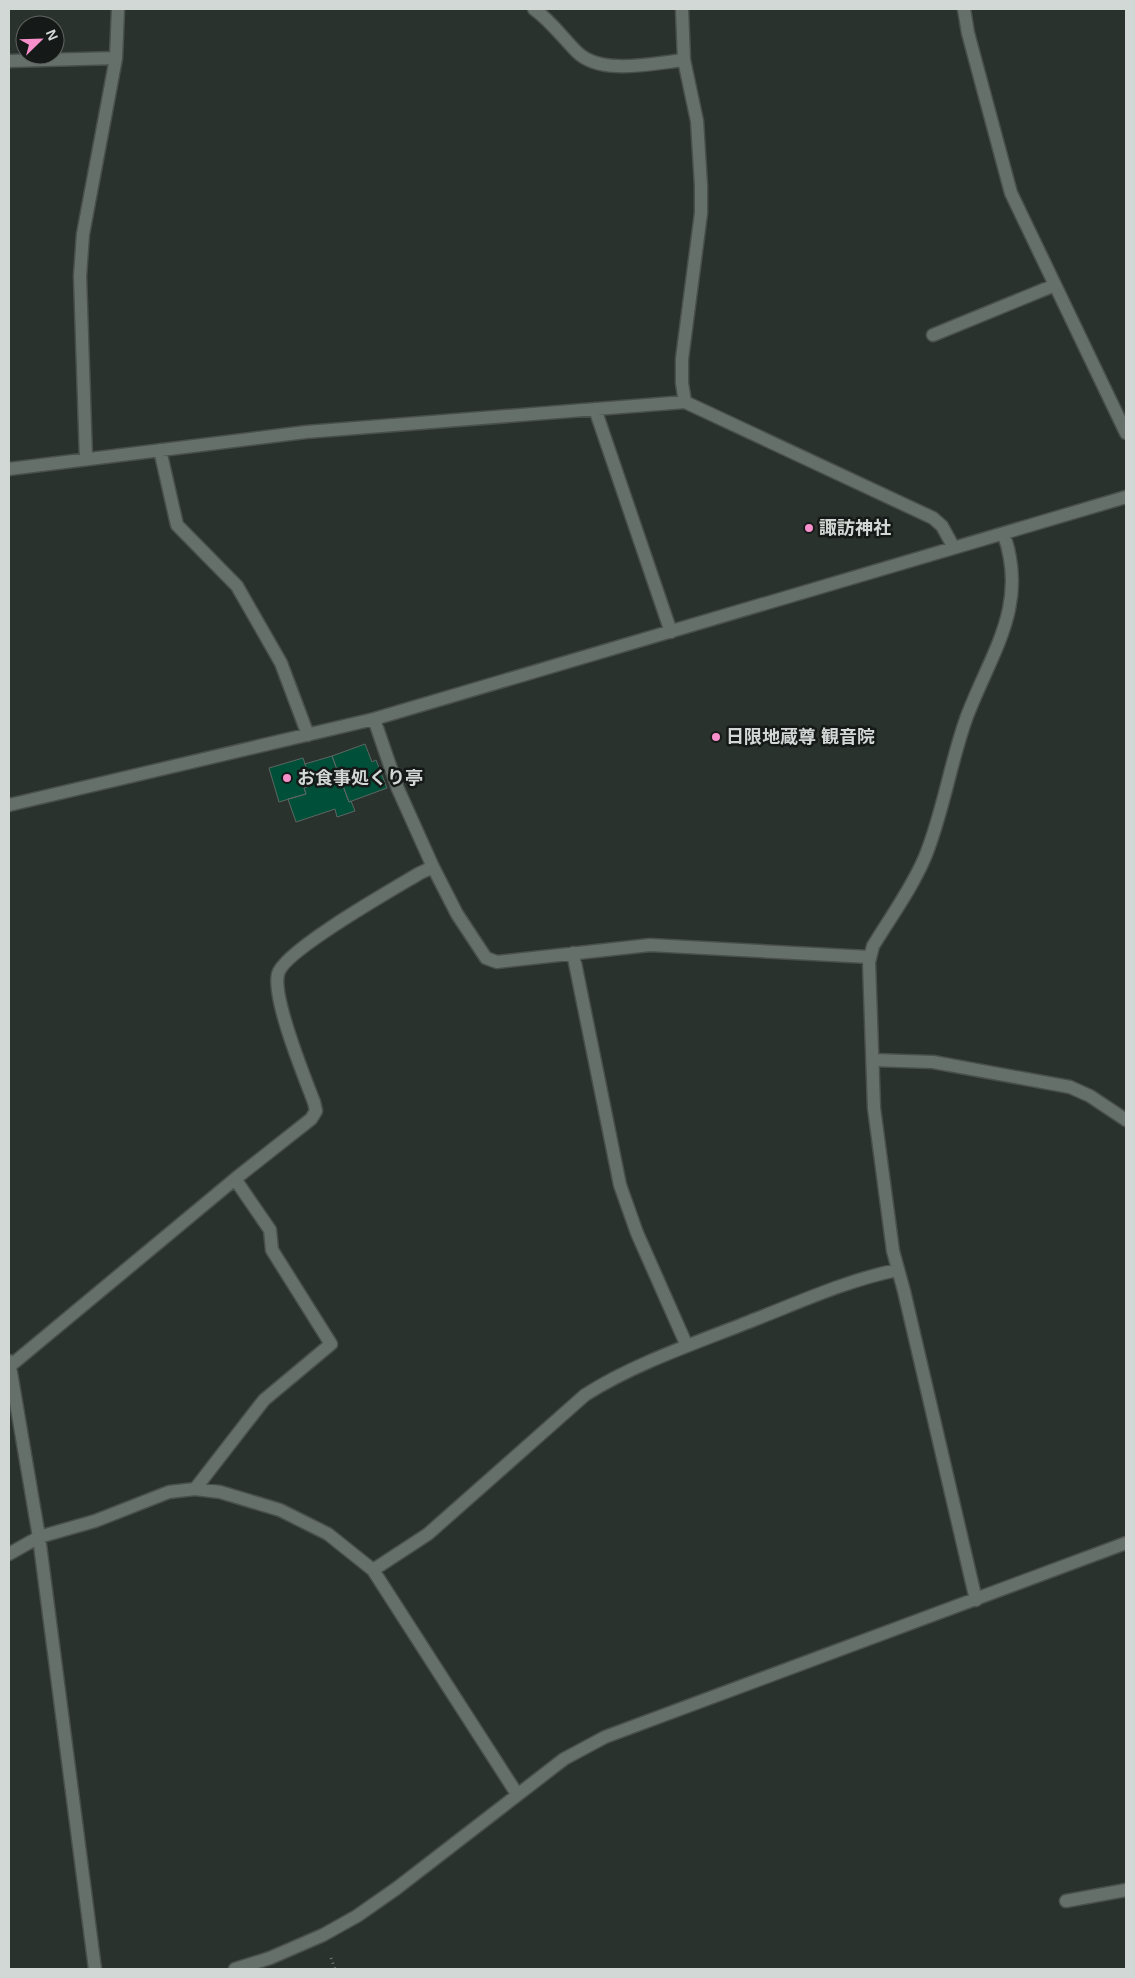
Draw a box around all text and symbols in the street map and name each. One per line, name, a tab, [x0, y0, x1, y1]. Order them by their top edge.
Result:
north arrow	[15, 15, 65, 65]
text: N	[43, 27, 61, 43]
place label: 諏訪神社	[819, 518, 891, 538]
marker: 諏訪神社	[803, 522, 815, 534]
place label: 日限地蔵尊 観音院	[726, 727, 875, 747]
marker: 日限地蔵尊 観音院	[710, 731, 722, 743]
place label: お食事処くり亭	[297, 768, 423, 788]
marker: お食事処くり亭	[281, 772, 293, 784]

